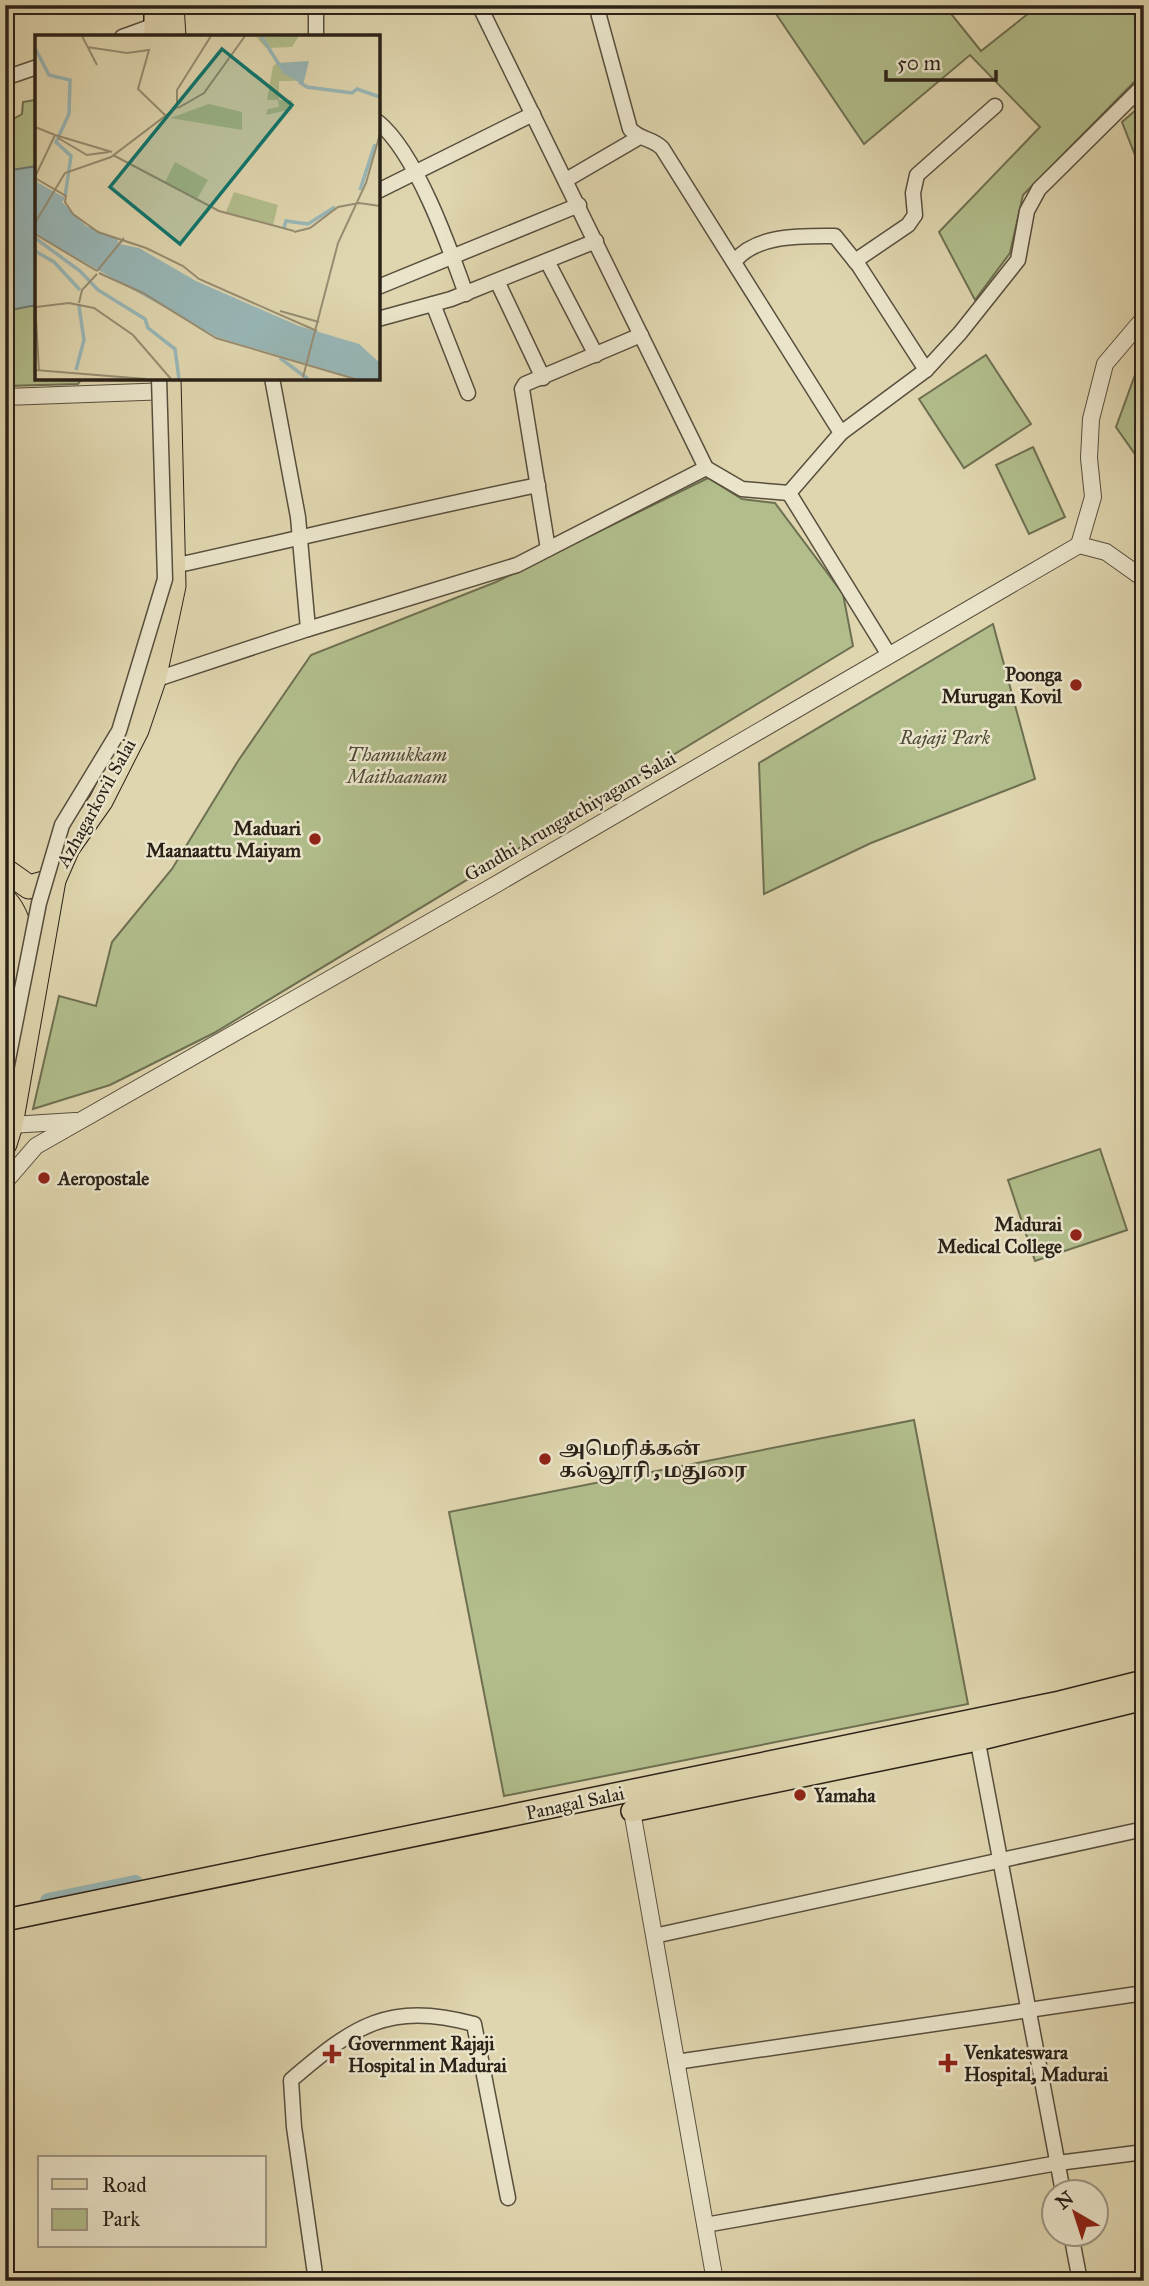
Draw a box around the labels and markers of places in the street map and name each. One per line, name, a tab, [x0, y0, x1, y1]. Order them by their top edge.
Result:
place label: Poonga Murugan Kovil	[942, 663, 1063, 709]
marker: Poonga Murugan Kovil	[1068, 677, 1084, 693]
place label: Maduari Maanaattu Maiyam	[146, 817, 302, 863]
marker: Maduari Maanaattu Maiyam	[307, 831, 323, 847]
place label: Aeropostale	[56, 1167, 149, 1191]
marker: Aeropostale	[36, 1170, 52, 1186]
place label: Madurai Medical College	[937, 1213, 1063, 1259]
marker: Madurai Medical College	[1068, 1227, 1084, 1243]
place label: அமெரிக்கன் கல்லூரி , மதுரை	[559, 1437, 747, 1485]
marker: அமெரிக்கன் கல்லூரி , மதுரை	[537, 1451, 553, 1467]
place label: Yamaha	[813, 1784, 876, 1807]
marker: Yamaha	[792, 1787, 808, 1803]
place label: Government Rajaji Hospital in Madurai	[348, 2032, 507, 2078]
place label: Venkateswara Hospital, Madurai	[963, 2041, 1109, 2087]
marker: Government Rajaji Hospital in Madurai	[322, 2044, 342, 2064]
marker: Venkateswara Hospital, Madurai	[938, 2053, 958, 2073]

